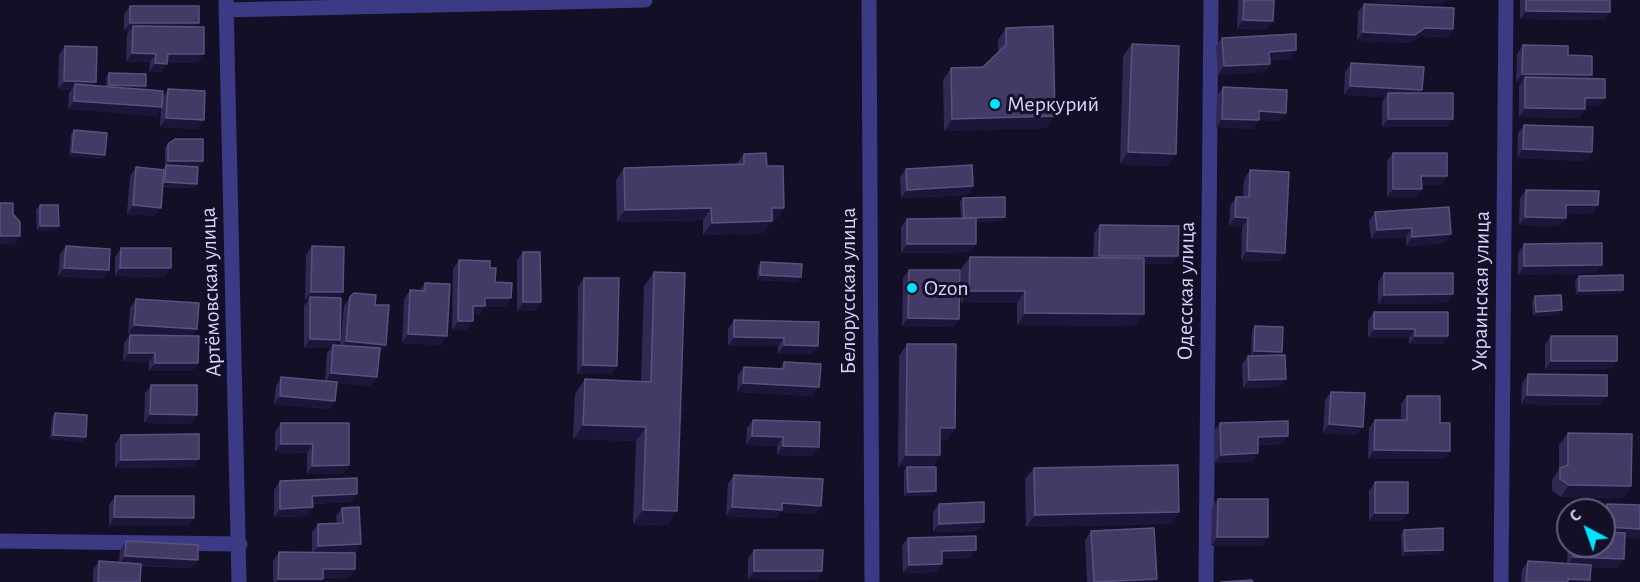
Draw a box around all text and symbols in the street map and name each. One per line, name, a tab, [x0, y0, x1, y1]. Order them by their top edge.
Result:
place label: Меркурий	[1007, 91, 1099, 117]
marker: Меркурий	[988, 97, 1002, 111]
street label: Артёмовская улица	[195, 207, 227, 377]
street label: Белорусская улица	[835, 208, 861, 374]
street label: Украинская улица	[1466, 211, 1496, 371]
street label: Одесская улица	[1172, 221, 1200, 361]
place label: Ozon	[924, 275, 969, 301]
marker: Ozon	[905, 281, 919, 295]
north arrow	[1556, 498, 1616, 558]
text: С	[1567, 507, 1584, 525]

